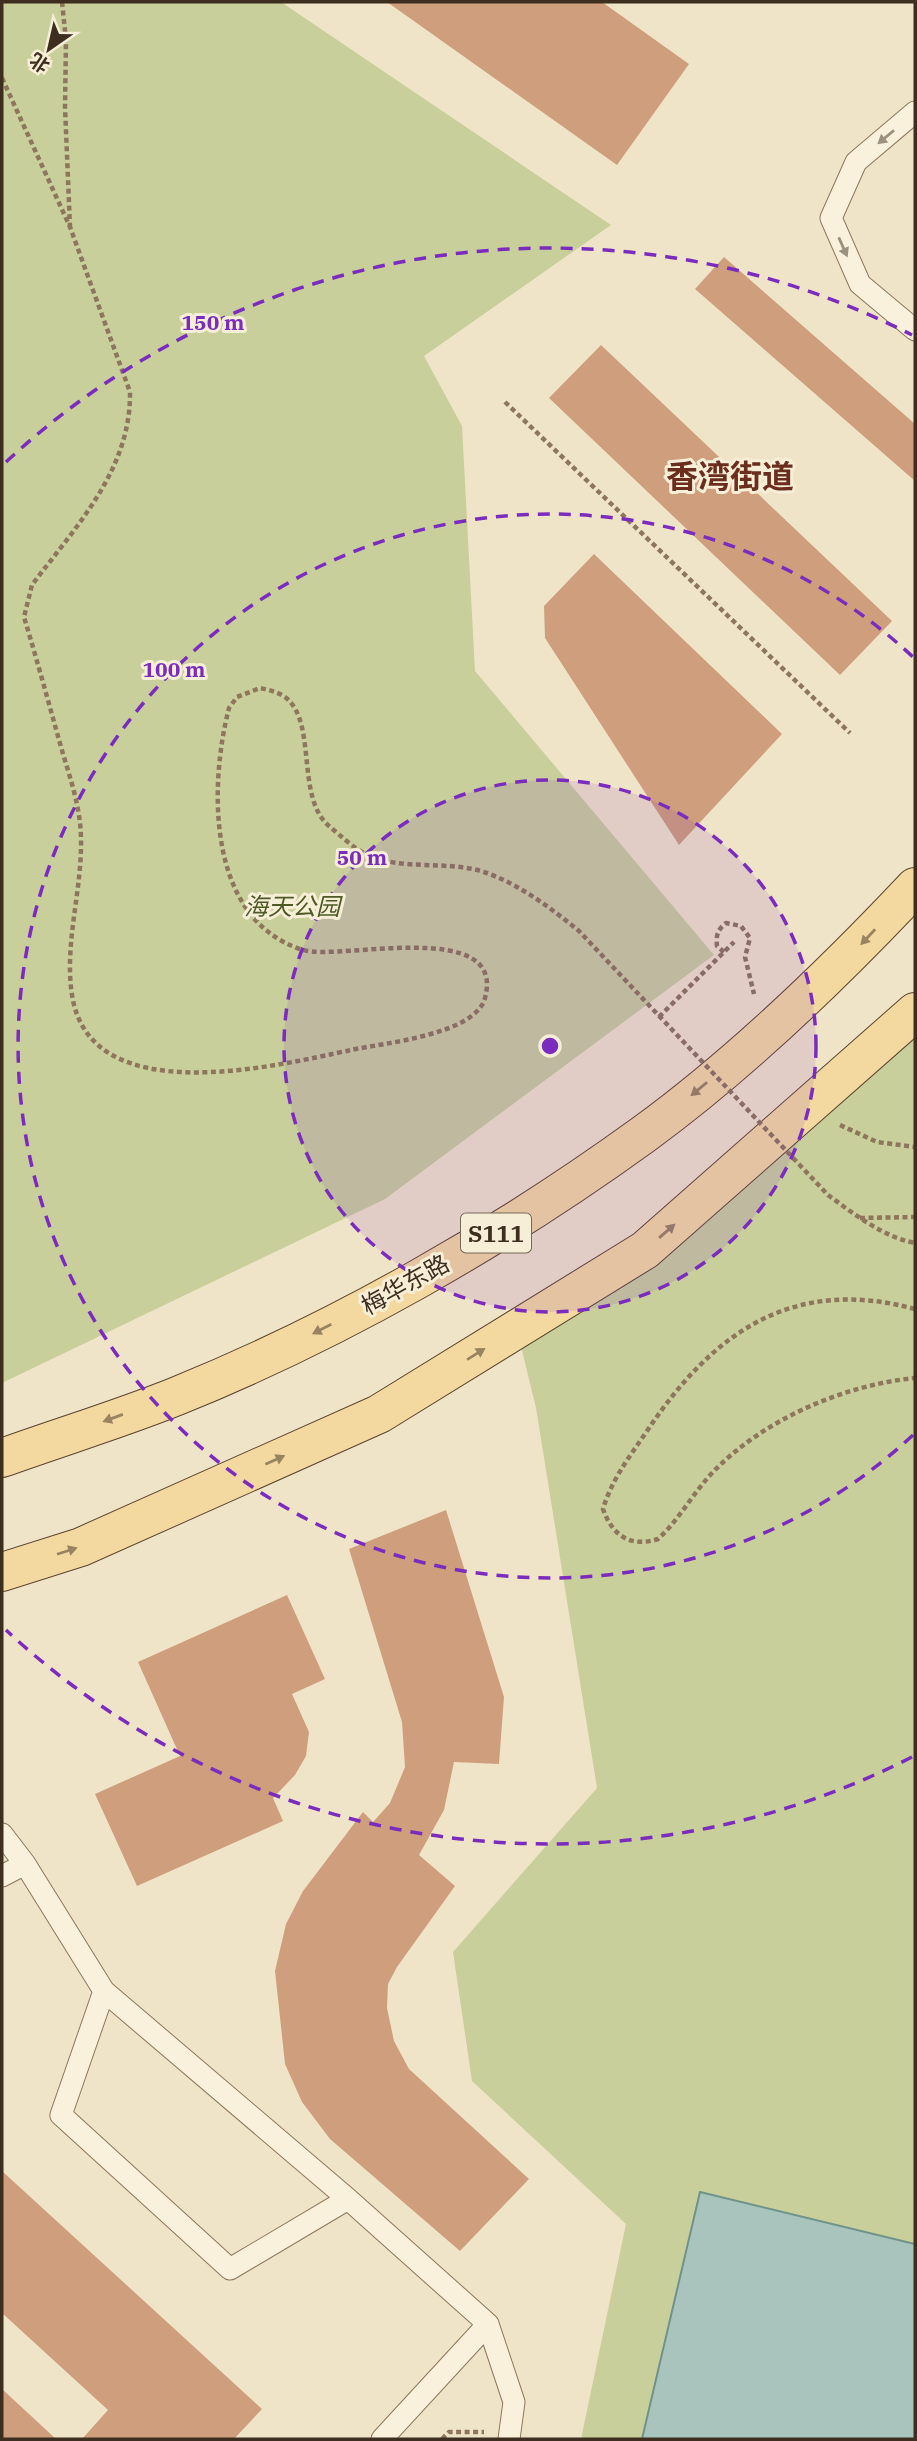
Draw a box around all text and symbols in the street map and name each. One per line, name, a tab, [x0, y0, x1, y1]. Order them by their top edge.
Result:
north arrow	[14, 14, 84, 84]
text: 北	[25, 48, 54, 78]
one-way arrow	[877, 129, 894, 144]
one-way arrow	[838, 236, 849, 257]
text: 150 m	[181, 308, 245, 336]
district label: 香湾街道	[666, 455, 794, 497]
text: 100 m	[142, 655, 206, 683]
text: 50 m	[337, 843, 387, 871]
park label: 海天公园	[244, 890, 343, 922]
one-way arrow	[861, 928, 877, 945]
centre of rings	[538, 1034, 562, 1058]
one-way arrow	[690, 1081, 708, 1096]
road number: S111	[461, 1214, 531, 1252]
one-way arrow	[658, 1223, 676, 1239]
street label: 梅华东路	[355, 1247, 455, 1321]
one-way arrow	[312, 1323, 332, 1335]
one-way arrow	[466, 1348, 486, 1361]
one-way arrow	[103, 1413, 124, 1424]
one-way arrow	[265, 1454, 285, 1466]
one-way arrow	[56, 1546, 77, 1556]

